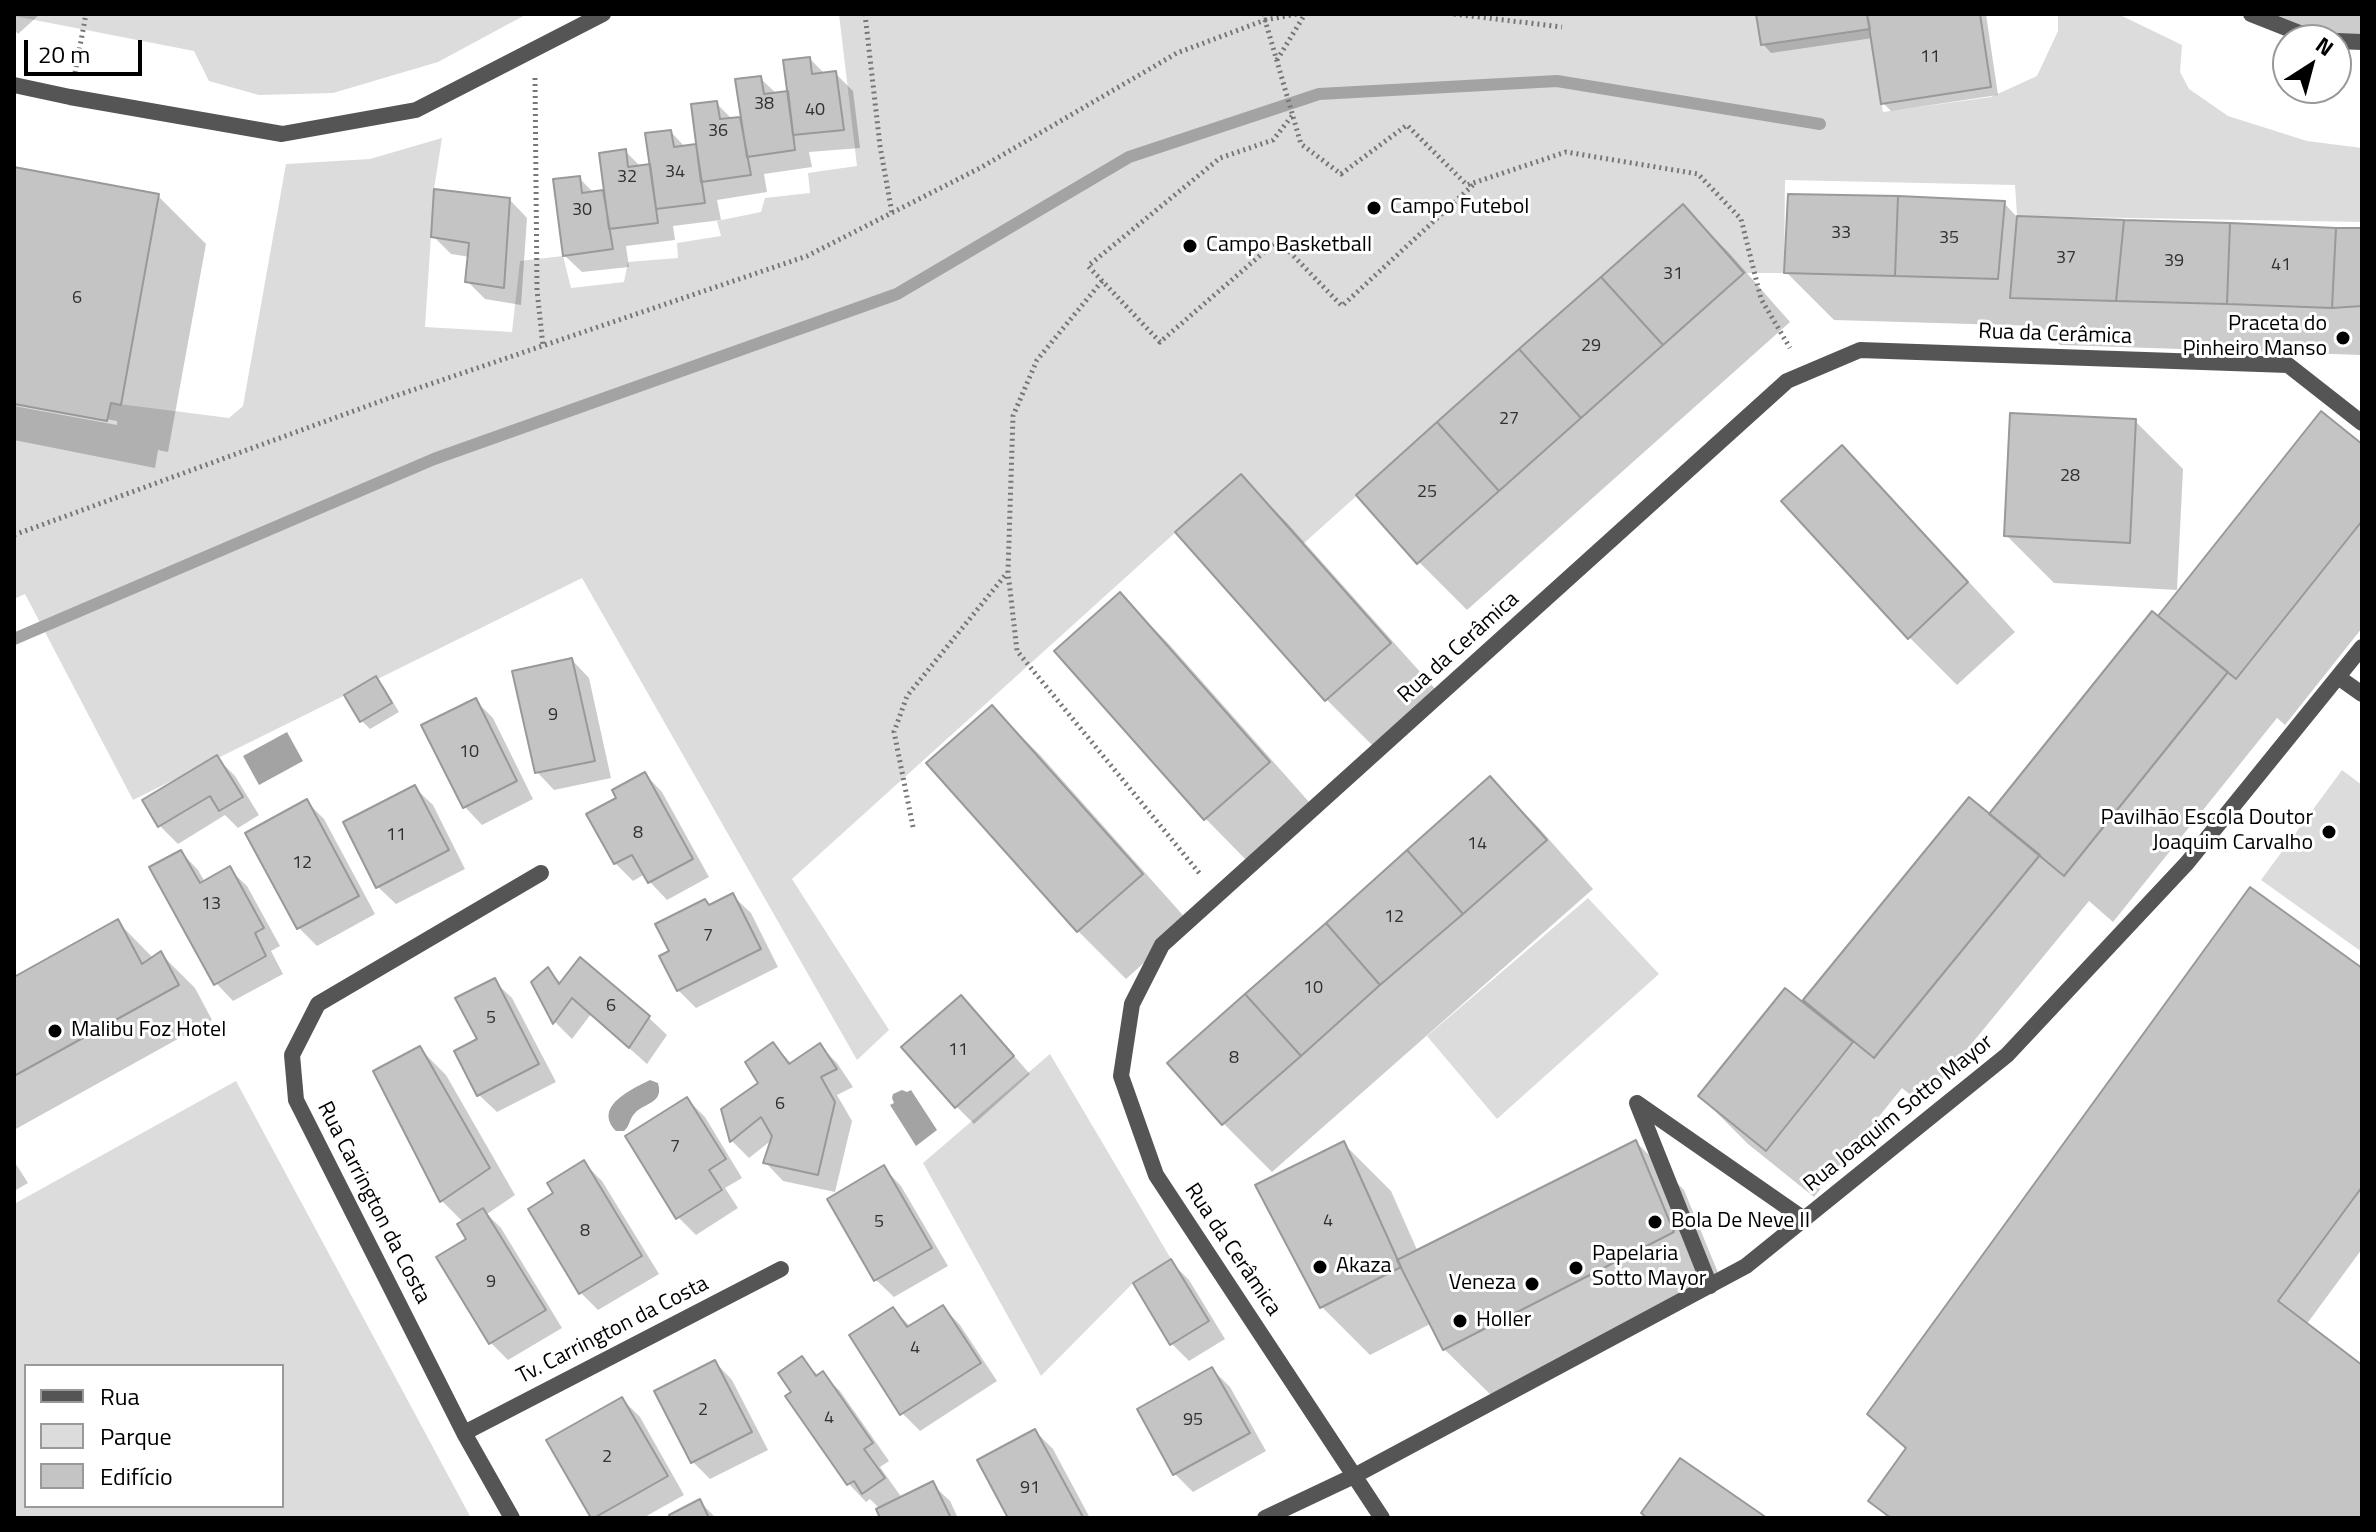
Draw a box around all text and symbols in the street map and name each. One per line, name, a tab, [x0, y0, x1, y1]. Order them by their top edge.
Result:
scale bar	[28, 24, 146, 74]
north arrow	[2272, 24, 2352, 104]
text: N	[2309, 28, 2341, 64]
text: 20 m	[38, 36, 90, 72]
house number: 11	[1920, 47, 1940, 69]
house number: 38	[754, 94, 774, 116]
house number: 40	[805, 100, 825, 122]
house number: 36	[708, 121, 728, 143]
house number: 34	[665, 162, 685, 184]
house number: 32	[617, 167, 637, 189]
place label: Campo Futebol	[1390, 195, 1529, 221]
marker: Campo Futebol	[1365, 199, 1383, 217]
house number: 30	[572, 200, 592, 222]
house number: 33	[1831, 223, 1851, 245]
house number: 35	[1939, 228, 1959, 250]
place label: Campo Basketball	[1206, 233, 1372, 259]
marker: Campo Basketball	[1181, 237, 1199, 255]
house number: 37	[2056, 248, 2076, 270]
house number: 39	[2164, 251, 2184, 273]
house number: 41	[2271, 255, 2291, 277]
house number: 31	[1663, 264, 1683, 286]
house number: 6	[72, 288, 82, 310]
place label: Praceta do Pinheiro Manso	[2183, 312, 2327, 364]
street label: Rua da Cerâmica	[1978, 319, 2132, 351]
marker: Praceta do Pinheiro Manso	[2334, 329, 2352, 347]
house number: 29	[1581, 336, 1601, 358]
house number: 27	[1499, 409, 1519, 431]
house number: 28	[2060, 466, 2080, 488]
house number: 25	[1417, 482, 1437, 504]
street label: Rua da Cerâmica	[1393, 587, 1525, 709]
house number: 9	[548, 705, 558, 727]
house number: 10	[459, 742, 479, 764]
place label: Pavilhão Escola Doutor Joaquim Carvalho	[2101, 806, 2313, 858]
house number: 8	[633, 823, 643, 845]
marker: Pavilhão Escola Doutor Joaquim Carvalho	[2320, 823, 2338, 841]
house number: 11	[386, 825, 406, 847]
house number: 14	[1467, 834, 1487, 856]
house number: 12	[292, 853, 312, 875]
house number: 13	[201, 894, 221, 916]
house number: 12	[1384, 907, 1404, 929]
house number: 7	[703, 926, 713, 948]
house number: 10	[1303, 978, 1323, 1000]
house number: 6	[606, 996, 616, 1018]
house number: 5	[486, 1008, 496, 1030]
place label: Malibu Foz Hotel	[71, 1018, 226, 1044]
marker: Malibu Foz Hotel	[46, 1022, 64, 1040]
street label: Rua Joaquim Sotto Mayor	[1799, 1030, 1999, 1198]
house number: 11	[948, 1040, 968, 1062]
house number: 8	[1229, 1048, 1239, 1070]
house number: 6	[775, 1094, 785, 1116]
street label: Rua Carrington da Costa	[311, 1098, 435, 1308]
house number: 7	[670, 1137, 680, 1159]
street label: Rua da Cerâmica	[1178, 1179, 1286, 1321]
place label: Bola De Neve II	[1671, 1209, 1810, 1235]
house number: 4	[1323, 1211, 1333, 1233]
house number: 5	[874, 1212, 884, 1234]
marker: Bola De Neve II	[1646, 1213, 1664, 1231]
house number: 8	[580, 1221, 590, 1243]
place label: Papelaria Sotto Mayor	[1592, 1242, 1706, 1294]
place label: Akaza	[1336, 1254, 1392, 1280]
marker: Akaza	[1311, 1258, 1329, 1276]
marker: Papelaria Sotto Mayor	[1567, 1259, 1585, 1277]
street label: Tv. Carrington da Costa	[513, 1271, 713, 1391]
place label: Veneza	[1449, 1271, 1516, 1297]
house number: 9	[486, 1272, 496, 1294]
marker: Veneza	[1523, 1275, 1541, 1293]
place label: Holler	[1476, 1308, 1531, 1334]
marker: Holler	[1451, 1312, 1469, 1330]
house number: 4	[910, 1338, 920, 1360]
legend	[24, 1364, 284, 1508]
text: Rua	[100, 1378, 139, 1414]
house number: 2	[698, 1400, 708, 1422]
house number: 4	[824, 1408, 834, 1430]
house number: 95	[1183, 1410, 1203, 1432]
text: Parque	[100, 1418, 172, 1454]
house number: 2	[602, 1447, 612, 1469]
text: Edifício	[100, 1458, 173, 1494]
house number: 91	[1020, 1478, 1040, 1500]

